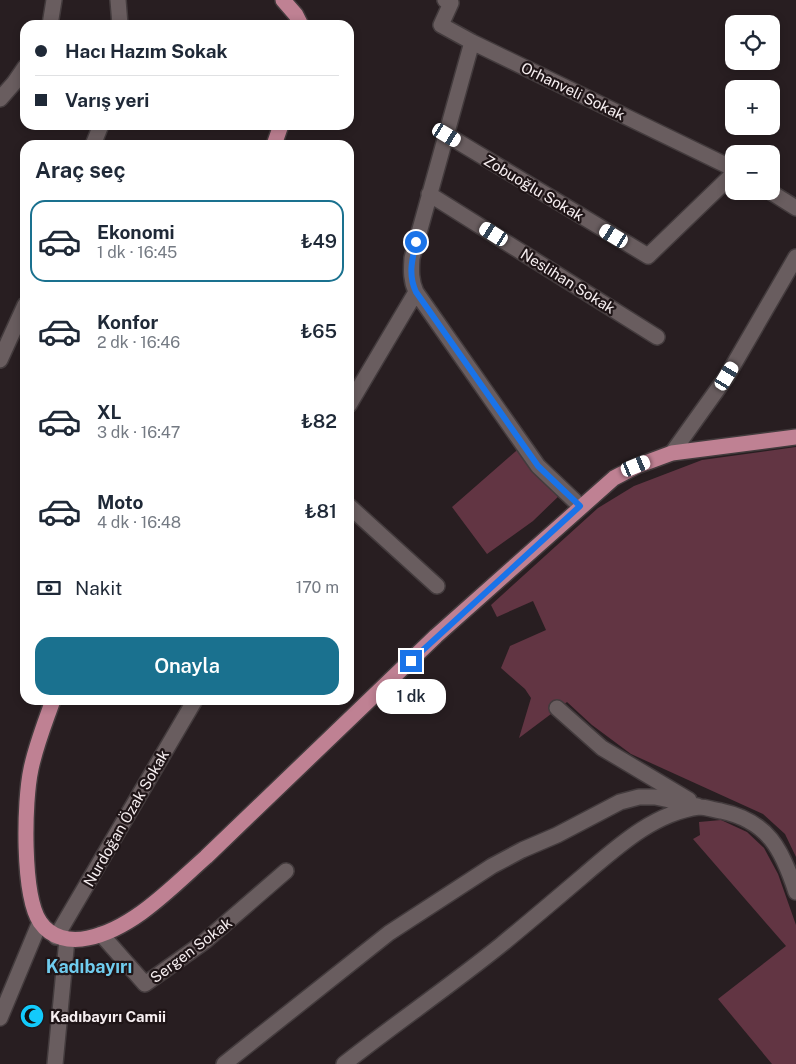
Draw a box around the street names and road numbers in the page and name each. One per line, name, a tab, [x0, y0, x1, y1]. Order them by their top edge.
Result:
street label: Orhanveli Sokak	[518, 59, 628, 123]
street label: Zobuoğlu Sokak	[481, 152, 587, 224]
street label: Neslihan Sokak	[518, 245, 618, 317]
street label: Nurdoğan Özak Sokak	[79, 746, 172, 889]
street label: Sergen Sokak	[147, 914, 235, 986]

